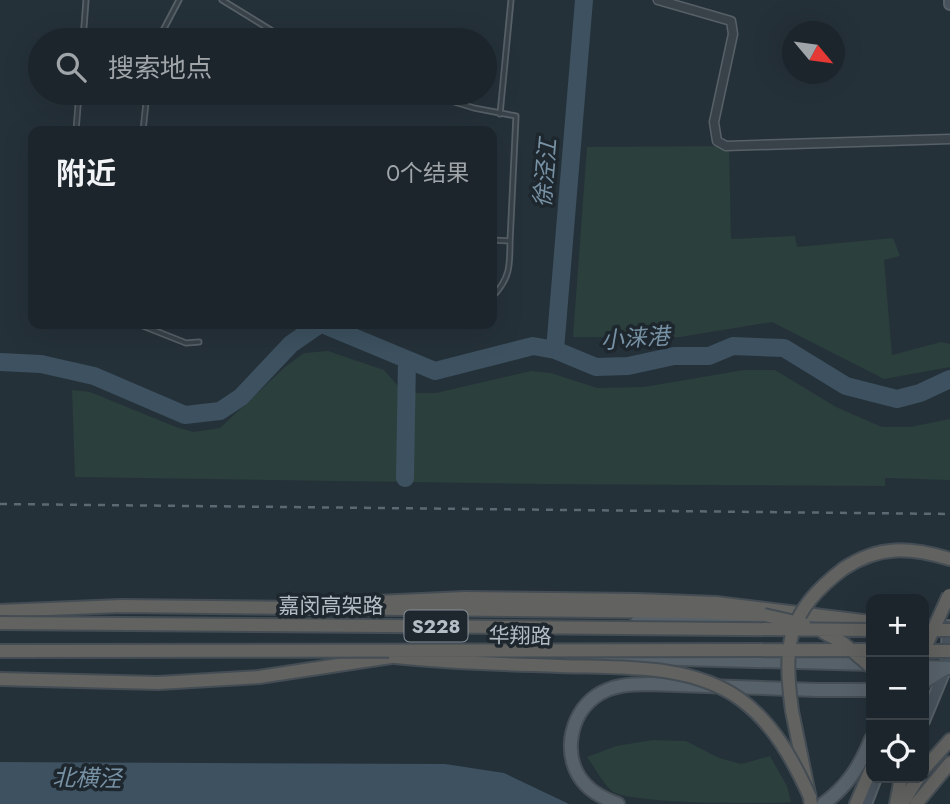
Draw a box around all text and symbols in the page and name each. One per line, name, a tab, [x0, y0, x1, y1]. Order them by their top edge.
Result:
north arrow	[782, 21, 845, 84]
search box	[28, 28, 497, 105]
icon: search	[52, 48, 90, 86]
text: 搜索地点	[108, 49, 212, 87]
water label: 徐泾江	[525, 134, 565, 209]
text: 附近	[56, 152, 116, 195]
text: 0个结果	[386, 156, 469, 190]
water label: 小涞港	[599, 318, 674, 357]
street label: 嘉闵高架路	[279, 591, 384, 621]
map controls	[866, 594, 929, 783]
button: +	[866, 594, 929, 657]
road number: S228	[404, 610, 467, 642]
street label: 华翔路	[488, 620, 552, 652]
button: −	[866, 657, 929, 720]
button: locate	[866, 720, 929, 783]
water label: 北横泾	[52, 760, 124, 796]

